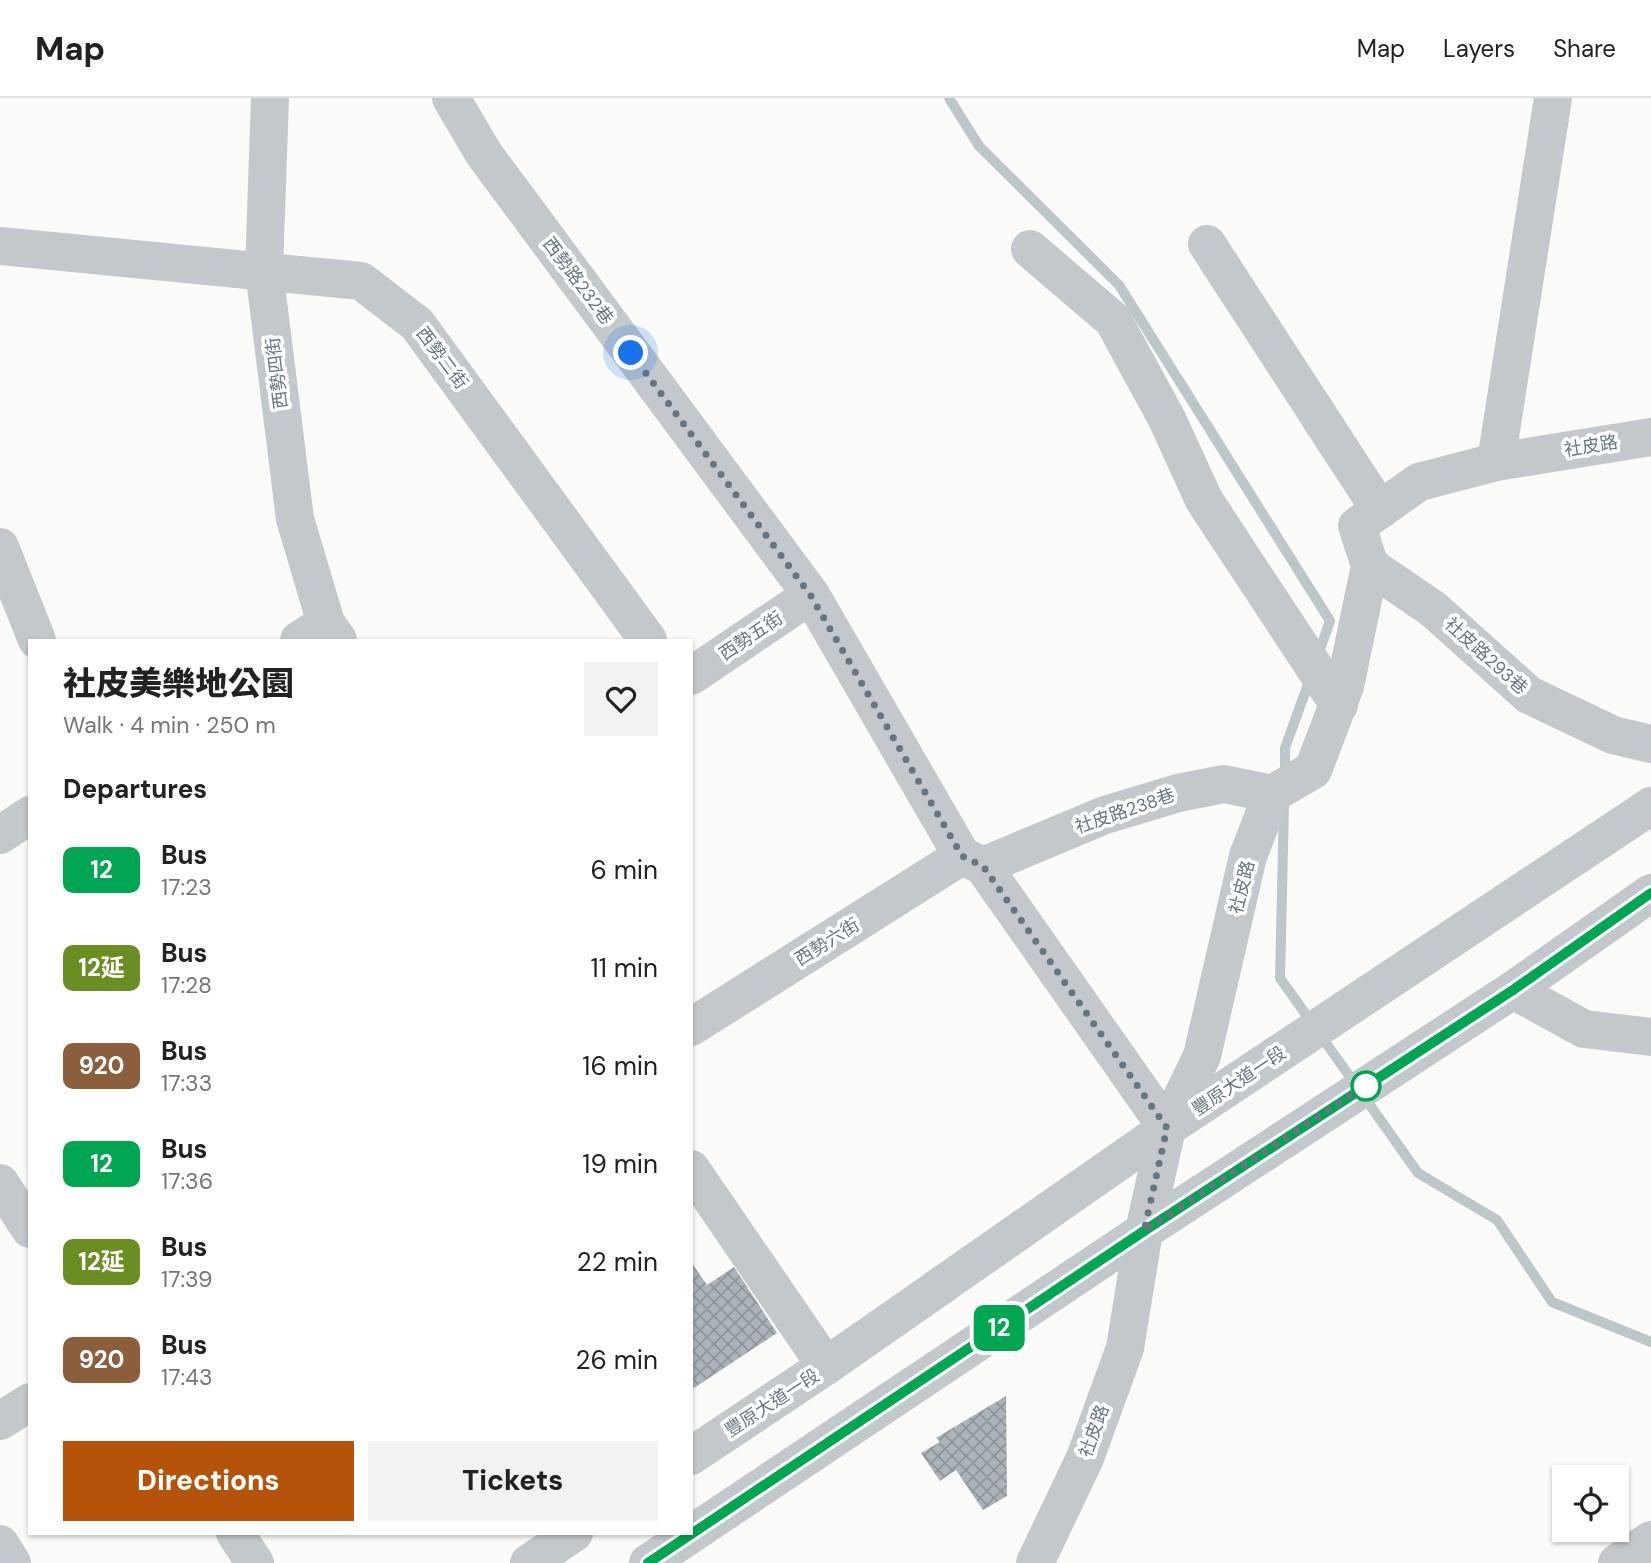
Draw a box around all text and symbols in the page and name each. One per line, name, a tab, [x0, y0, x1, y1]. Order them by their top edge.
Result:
text: Map	[35, 27, 105, 70]
text: Map	[1357, 33, 1405, 64]
text: Layers	[1443, 33, 1515, 64]
text: Share	[1553, 33, 1616, 64]
street label: 西勢路232巷	[537, 232, 619, 330]
street label: 西勢二街	[411, 322, 473, 394]
your location	[613, 335, 648, 370]
street label: 西勢四街	[261, 336, 293, 410]
street label: 社皮路	[1562, 430, 1620, 462]
street label: 西勢五街	[714, 606, 788, 666]
street label: 社皮路293巷	[1439, 612, 1533, 700]
text: 社皮美樂地公園	[63, 662, 294, 705]
button: heart	[584, 662, 658, 736]
text: Walk · 4 min · 250 m	[63, 710, 276, 740]
text: Departures	[63, 772, 207, 806]
street label: 社皮路238巷	[1072, 783, 1178, 839]
text: Bus	[161, 838, 207, 872]
text: 6 min	[590, 853, 658, 887]
text: 12	[90, 854, 113, 885]
street label: 社皮路	[1224, 858, 1260, 916]
text: 17:23	[161, 872, 212, 902]
street label: 西勢六街	[790, 913, 864, 971]
text: Bus	[161, 936, 207, 970]
text: 11 min	[591, 951, 658, 985]
text: 12延	[78, 952, 125, 983]
text: 17:28	[161, 970, 212, 1000]
text: Bus	[161, 1034, 207, 1068]
street label: 豐原大道一段	[1188, 1041, 1290, 1121]
text: 16 min	[582, 1049, 658, 1083]
text: 920	[79, 1050, 124, 1081]
text: 17:33	[161, 1068, 212, 1098]
unlabelled marker	[1351, 1071, 1381, 1101]
text: Bus	[161, 1132, 207, 1166]
text: 19 min	[582, 1147, 658, 1181]
text: 12	[90, 1148, 113, 1179]
text: 17:36	[161, 1166, 213, 1196]
text: Bus	[161, 1230, 207, 1264]
text: 22 min	[577, 1245, 658, 1279]
text: 12延	[78, 1246, 125, 1277]
text: 17:39	[161, 1264, 212, 1294]
line badge: 12	[968, 1305, 1030, 1351]
text: 12	[988, 1312, 1010, 1343]
text: Bus	[161, 1328, 207, 1362]
text: 26 min	[575, 1343, 658, 1377]
text: 920	[79, 1344, 124, 1375]
text: 17:43	[161, 1362, 213, 1392]
street label: 豐原大道一段	[720, 1364, 824, 1442]
street label: 社皮路	[1073, 1402, 1115, 1460]
button: Directions	[63, 1441, 354, 1521]
button: Tickets	[368, 1441, 658, 1521]
map controls	[1552, 1465, 1629, 1542]
button: locate	[1552, 1465, 1629, 1542]

